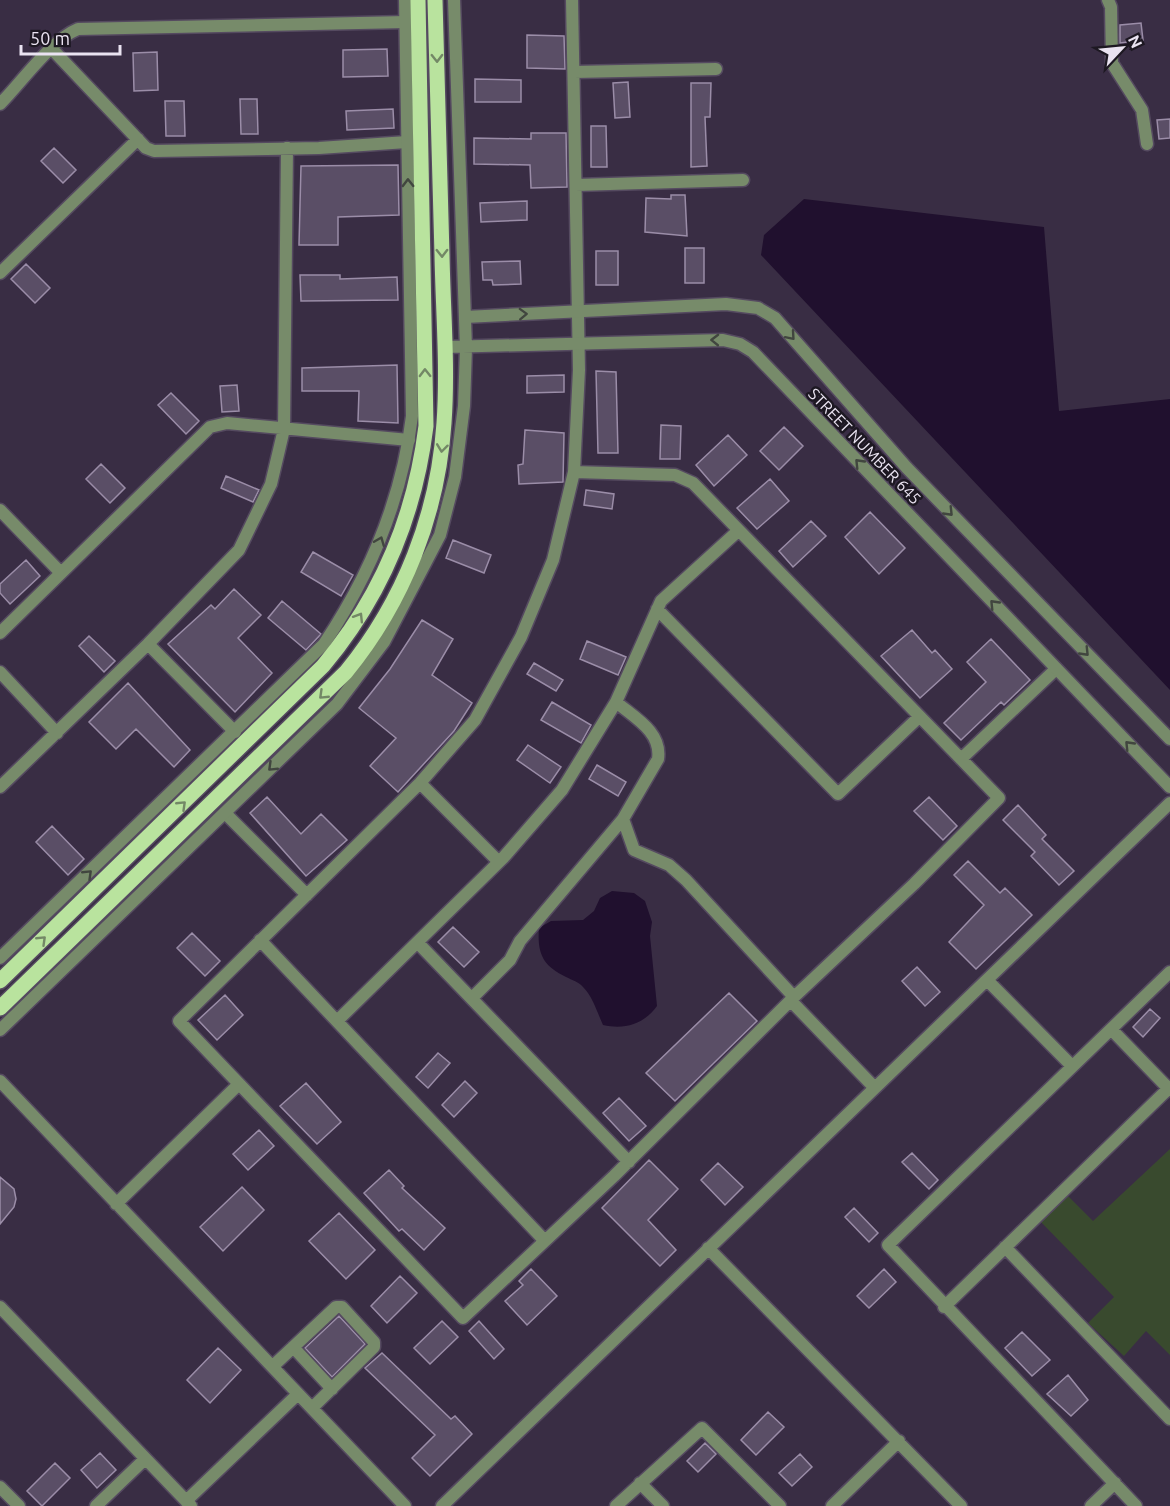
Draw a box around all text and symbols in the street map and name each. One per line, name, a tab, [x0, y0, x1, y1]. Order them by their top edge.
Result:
scale bar	[21, 18, 120, 56]
north arrow	[1092, 18, 1152, 78]
text: 50 m	[30, 28, 70, 48]
text: N	[1125, 32, 1146, 51]
one-way arrow	[431, 54, 443, 63]
one-way arrow	[402, 178, 414, 187]
one-way arrow	[435, 249, 448, 258]
one-way arrow	[519, 308, 528, 321]
one-way arrow	[784, 329, 795, 340]
one-way arrow	[710, 334, 719, 346]
one-way arrow	[419, 368, 431, 377]
street label: STREET NUMBER 645	[805, 384, 925, 508]
one-way arrow	[436, 444, 449, 453]
one-way arrow	[855, 460, 866, 470]
one-way arrow	[942, 505, 953, 516]
one-way arrow	[373, 537, 385, 548]
one-way arrow	[990, 601, 1001, 611]
one-way arrow	[351, 613, 362, 624]
one-way arrow	[1078, 645, 1089, 656]
one-way arrow	[320, 687, 331, 698]
one-way arrow	[1126, 741, 1137, 752]
one-way arrow	[269, 760, 279, 771]
one-way arrow	[176, 801, 186, 812]
one-way arrow	[81, 870, 91, 881]
one-way arrow	[35, 937, 46, 948]

